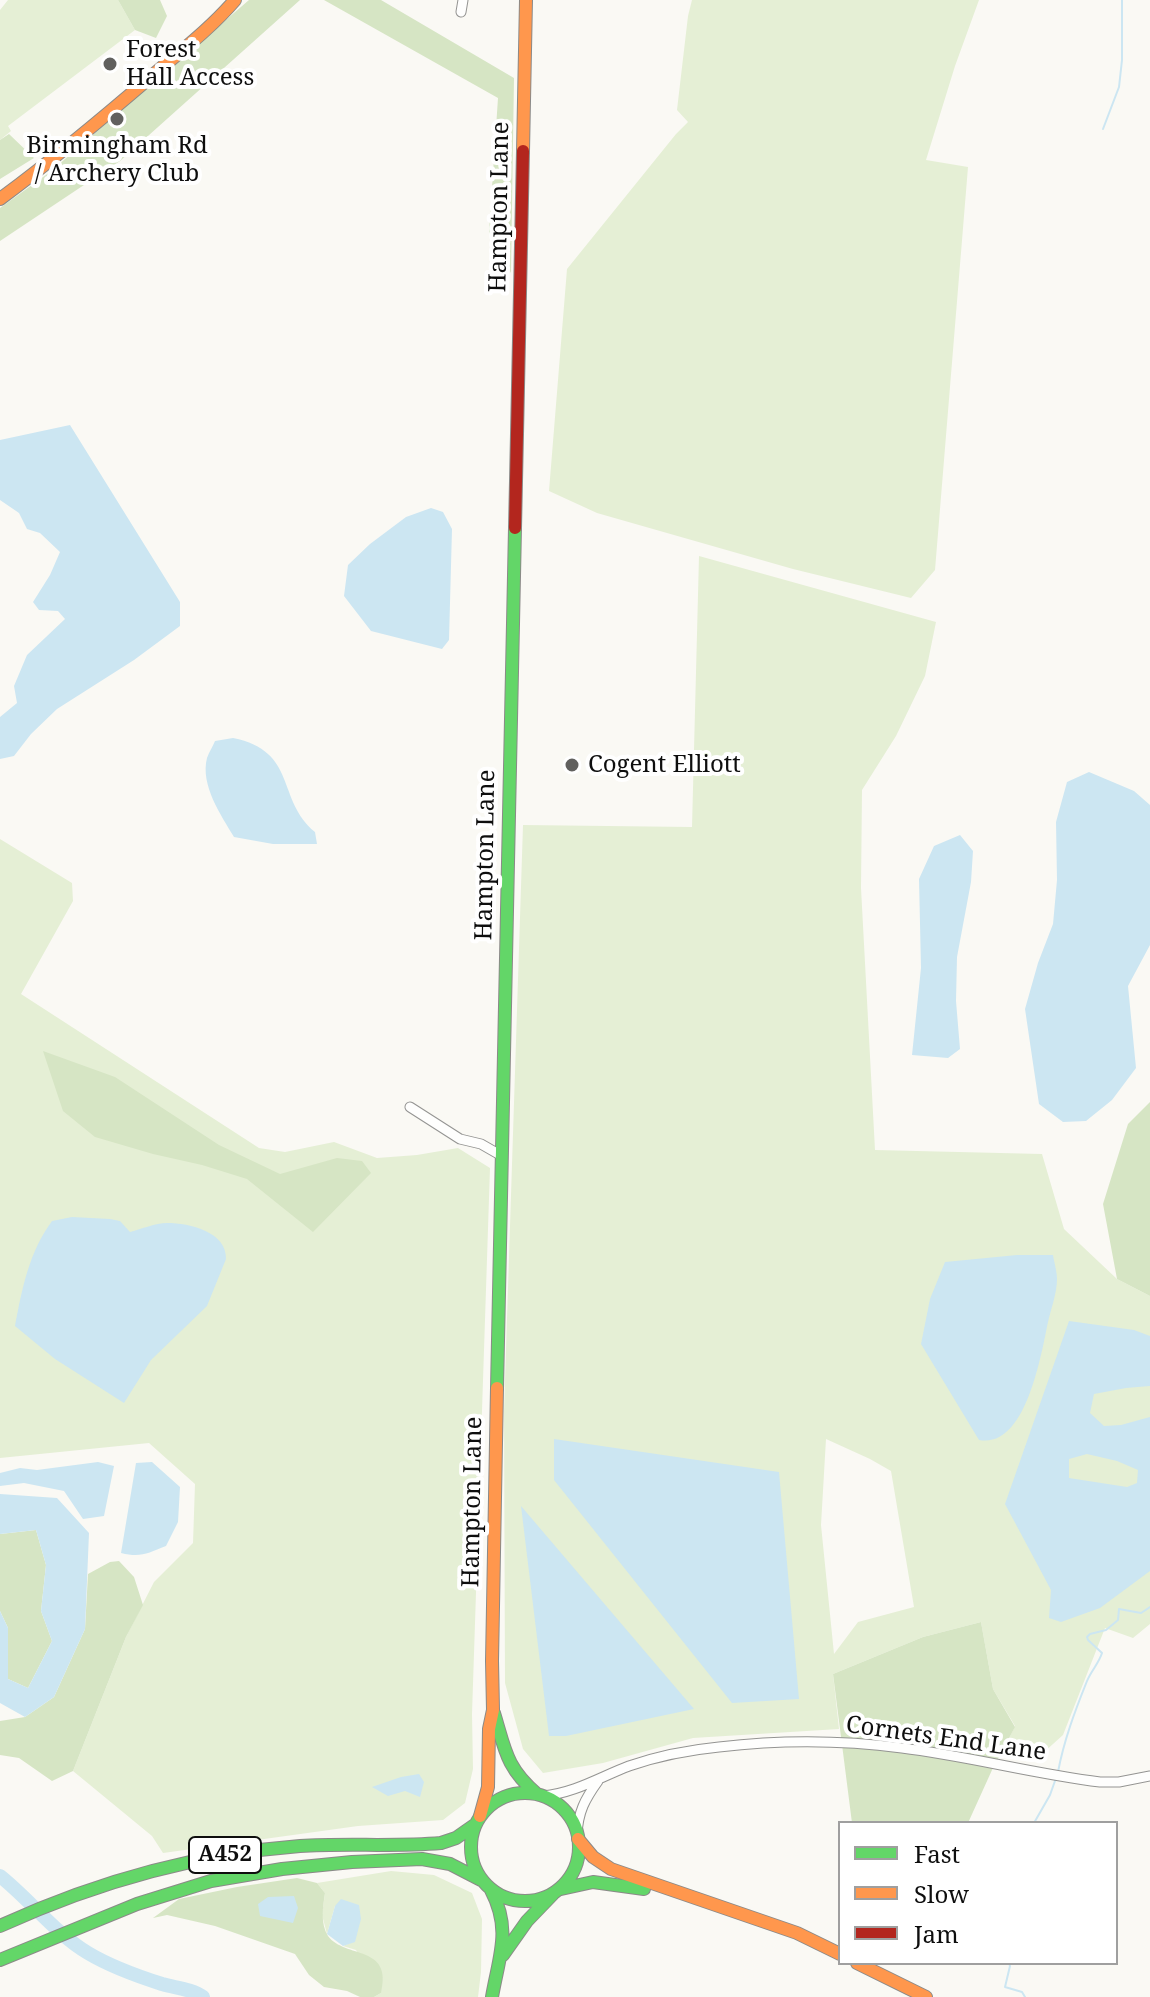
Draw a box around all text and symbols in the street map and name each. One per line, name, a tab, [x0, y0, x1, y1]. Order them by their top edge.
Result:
place label: Forest Hall Access	[126, 36, 254, 92]
marker: Forest Hall Access	[101, 55, 119, 73]
marker: Birmingham Rd / Archery Club	[108, 110, 126, 128]
street label: Hampton Lane	[484, 121, 516, 293]
place label: Birmingham Rd / Archery Club	[26, 132, 208, 188]
place label: Cogent Elliott	[588, 751, 741, 779]
marker: Cogent Elliott	[563, 756, 581, 774]
street label: Hampton Lane	[470, 769, 502, 941]
street label: Hampton Lane	[457, 1416, 489, 1588]
street label: Cornets End Lane	[844, 1711, 1048, 1767]
legend	[838, 1821, 1118, 1965]
road number: A452	[189, 1837, 261, 1873]
text: Fast	[914, 1837, 960, 1870]
text: Slow	[914, 1877, 969, 1910]
text: Jam	[914, 1917, 959, 1950]

